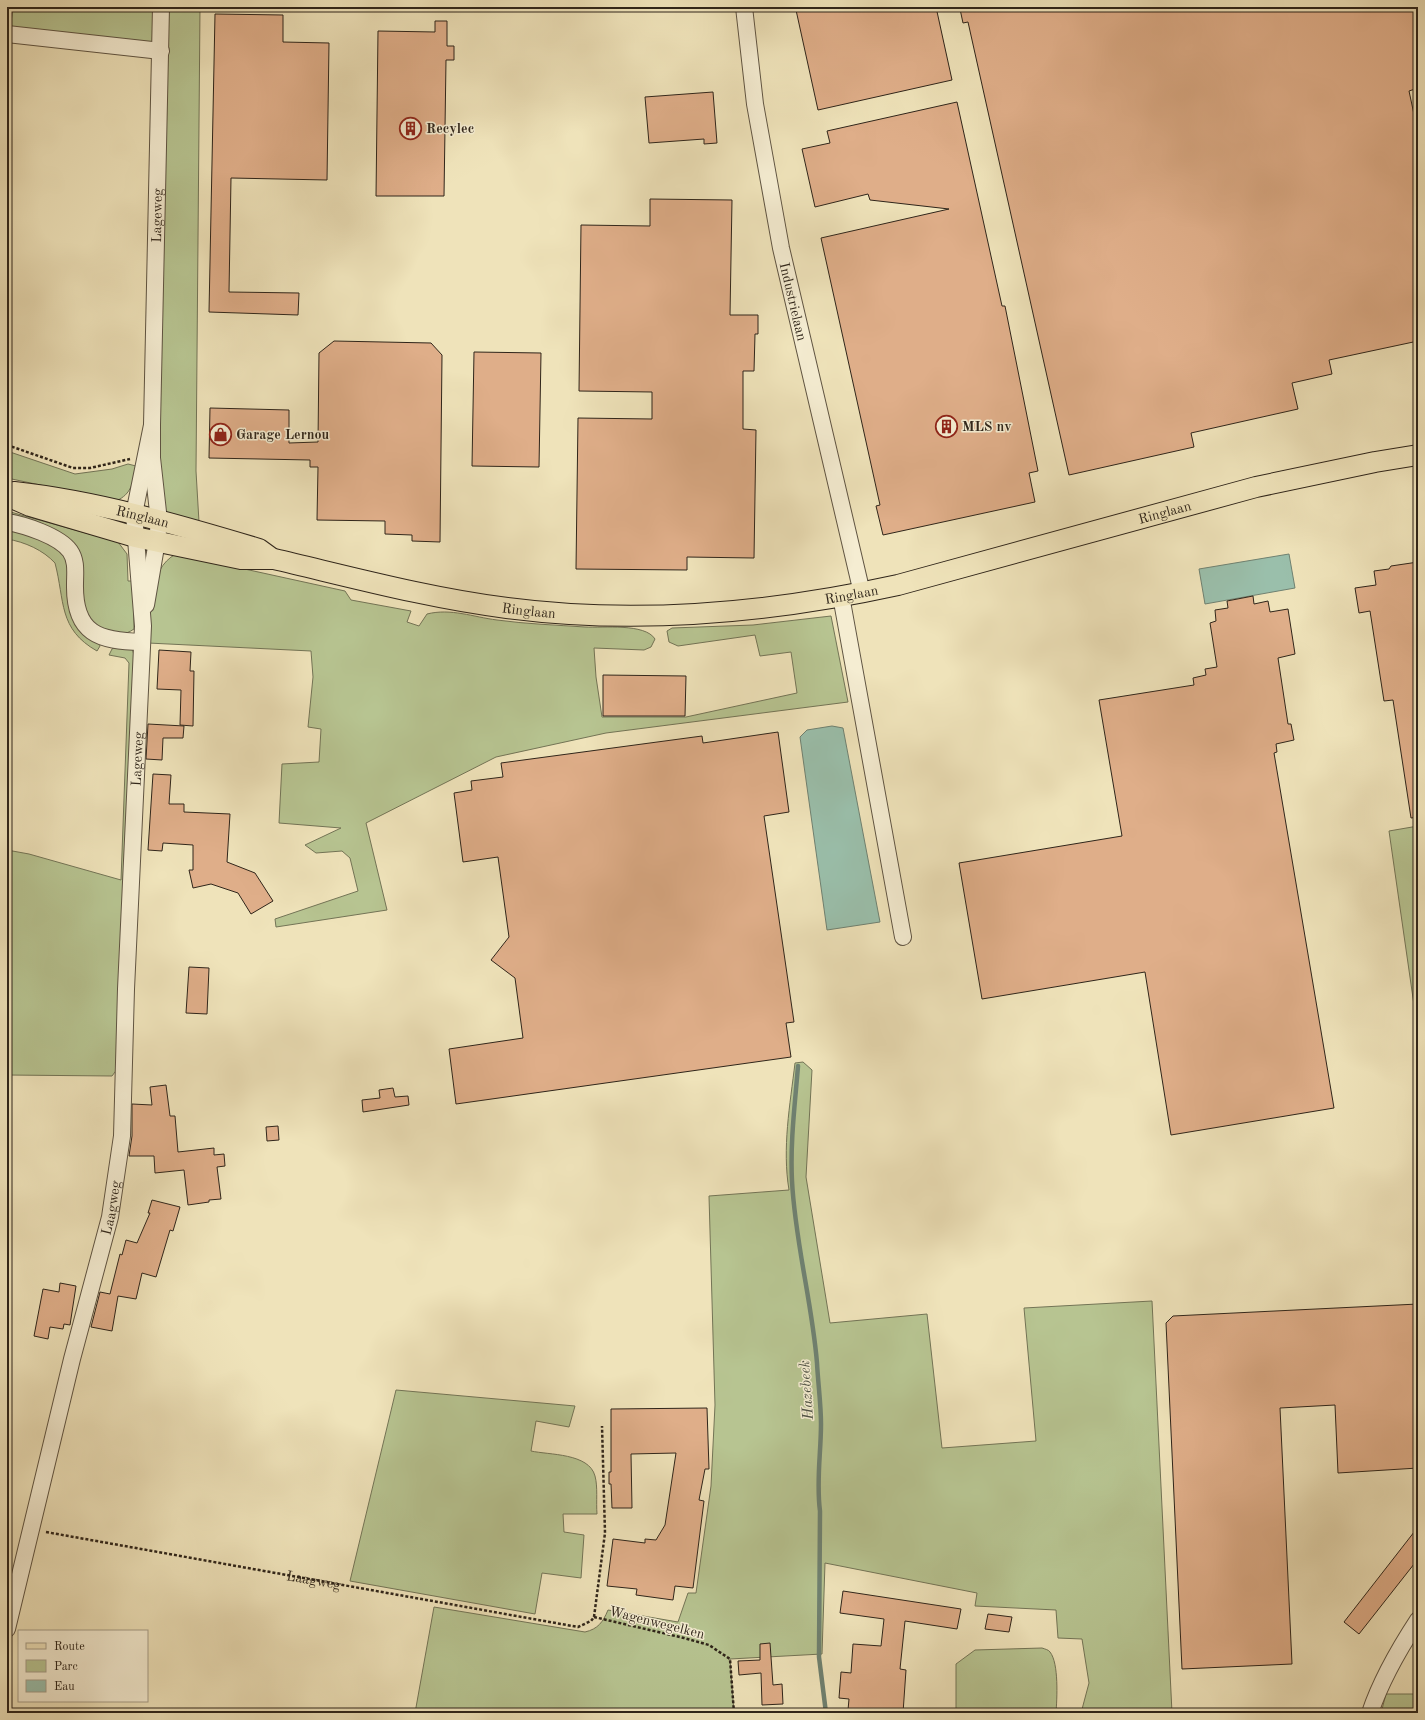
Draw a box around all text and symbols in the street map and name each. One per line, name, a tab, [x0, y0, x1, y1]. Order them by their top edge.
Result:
building icon: Recylec	[398, 115, 424, 141]
place label: Recylec	[426, 122, 474, 136]
street label: Lageweg	[150, 188, 165, 243]
street label: Industrielaan	[777, 261, 809, 343]
building icon: MLS nv	[933, 413, 959, 439]
place label: MLS nv	[962, 420, 1012, 434]
shop icon: Garage Lernou	[207, 421, 233, 447]
place label: Garage Lernou	[236, 428, 330, 442]
street label: Ringlaan	[1137, 499, 1193, 527]
street label: Ringlaan	[115, 504, 171, 531]
street label: Ringlaan	[824, 583, 880, 607]
street label: Ringlaan	[501, 601, 557, 621]
street label: Lageweg	[130, 731, 146, 787]
street label: Laagweg	[99, 1179, 123, 1237]
water label: Hazebeek	[798, 1360, 817, 1421]
street label: Laagweg	[285, 1569, 342, 1593]
street label: Wagenwegelken	[608, 1604, 706, 1642]
legend	[18, 1630, 148, 1702]
text: Route	[54, 1641, 85, 1653]
text: Parc	[54, 1661, 78, 1673]
text: Eau	[54, 1681, 75, 1693]

